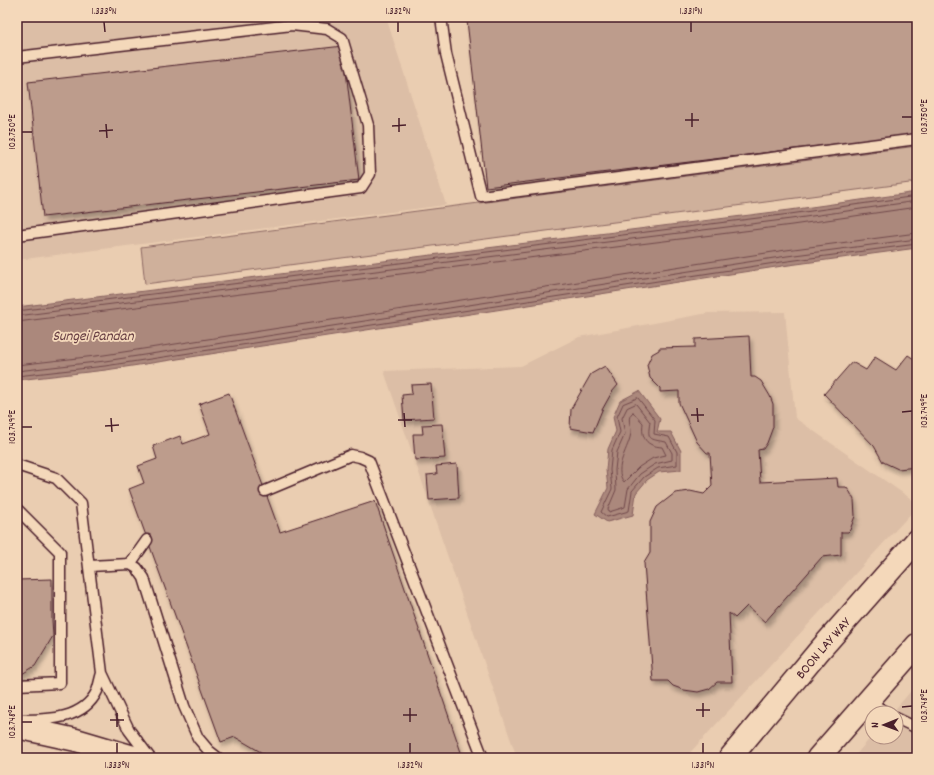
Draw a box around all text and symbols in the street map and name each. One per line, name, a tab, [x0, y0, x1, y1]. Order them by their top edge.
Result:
text: 1.333°N	[91, 5, 117, 19]
text: 1.332°N	[385, 5, 411, 19]
text: 1.331°N	[679, 5, 703, 19]
text: 103.750°E	[918, 99, 932, 135]
text: 103.750°E	[6, 114, 20, 150]
water label: Sungei Pandan	[52, 326, 135, 348]
text: 103.749°E	[918, 394, 932, 428]
text: 103.749°E	[6, 410, 20, 444]
street label: BOON LAY WAY	[792, 613, 857, 684]
text: 103.748°E	[918, 689, 932, 723]
text: 103.748°E	[6, 705, 20, 739]
north arrow	[864, 705, 904, 745]
text: N	[868, 722, 884, 728]
text: 1.333°N	[104, 759, 130, 773]
text: 1.332°N	[397, 759, 423, 773]
text: 1.331°N	[691, 759, 715, 773]

